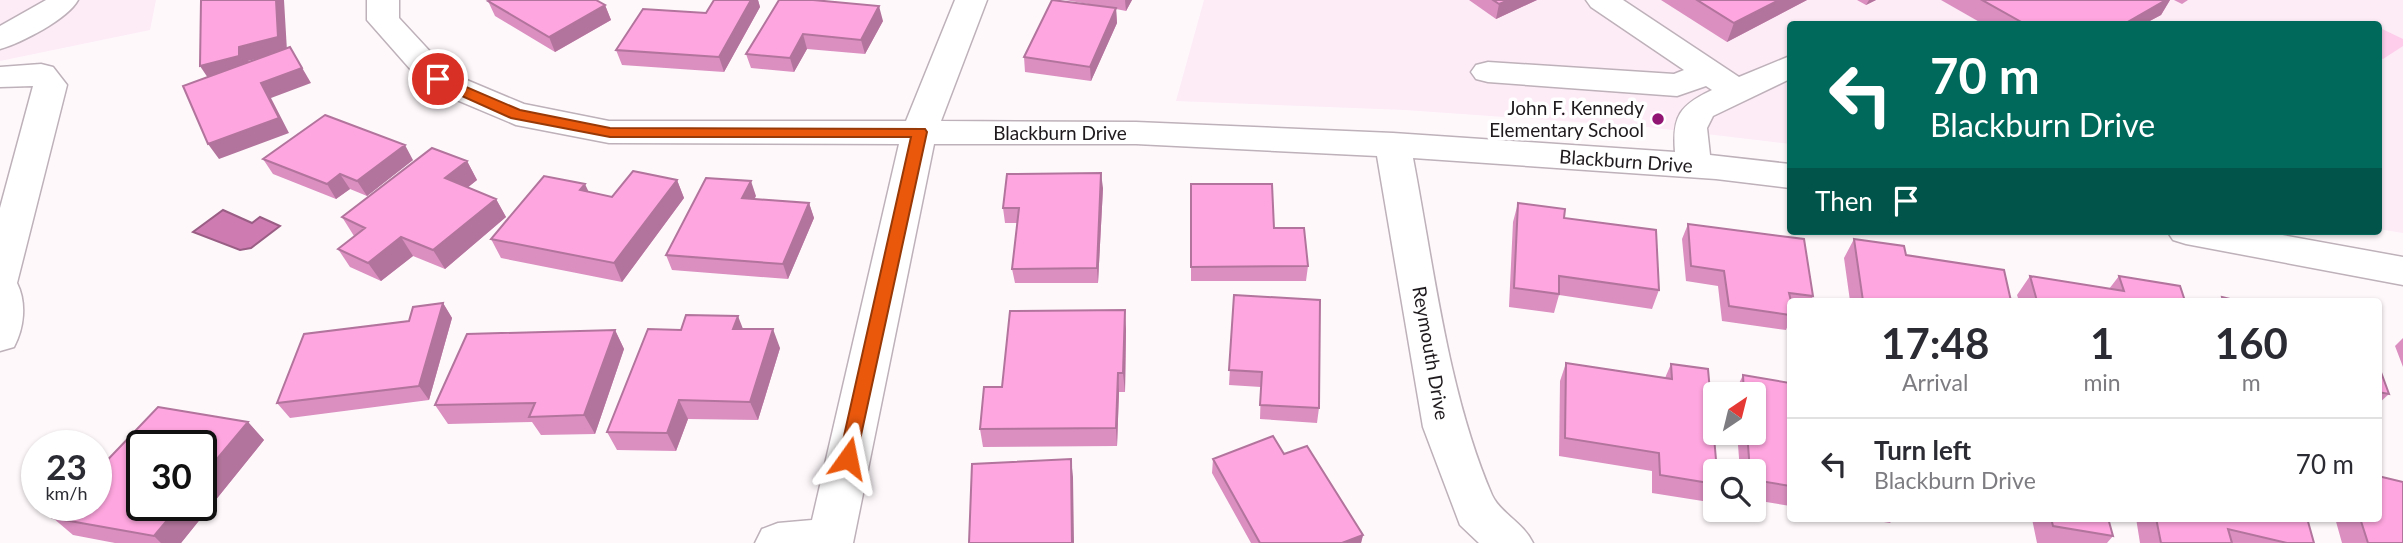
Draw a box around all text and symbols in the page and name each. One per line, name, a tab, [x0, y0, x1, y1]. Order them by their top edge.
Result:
text: 70 m	[1930, 46, 2040, 104]
pin	[408, 49, 468, 109]
icon: left	[1815, 49, 1906, 140]
icon: arrive	[419, 60, 457, 98]
place label: John F. Kennedy Elementary School	[1489, 96, 1644, 141]
text: Blackburn Drive	[1930, 105, 2155, 144]
marker: John F. Kennedy Elementary School	[1650, 111, 1666, 127]
street label: Blackburn Drive	[993, 121, 1127, 144]
street label: Blackburn Drive	[1559, 144, 1694, 177]
icon: arrive	[1887, 182, 1925, 220]
text: Then	[1815, 185, 1873, 217]
street label: Reymouth Drive	[1408, 284, 1455, 422]
text: 17:48	[1881, 318, 1989, 368]
text: 1	[2090, 318, 2114, 368]
text: 160	[2215, 318, 2288, 368]
text: Arrival	[1902, 368, 1968, 396]
text: min	[2083, 368, 2121, 396]
text: m	[2242, 368, 2261, 396]
north arrow	[1703, 382, 1766, 444]
map controls	[1703, 382, 1766, 522]
position arrow	[811, 421, 885, 495]
speed limit sign: 30	[126, 430, 217, 521]
text: Turn left	[1874, 434, 1971, 466]
text: 23	[46, 445, 87, 487]
icon: left	[1815, 445, 1853, 483]
text: 70 m	[2296, 448, 2354, 480]
button: search	[1703, 459, 1766, 522]
text: Blackburn Drive	[1874, 466, 2036, 494]
text: km/h	[45, 482, 88, 504]

